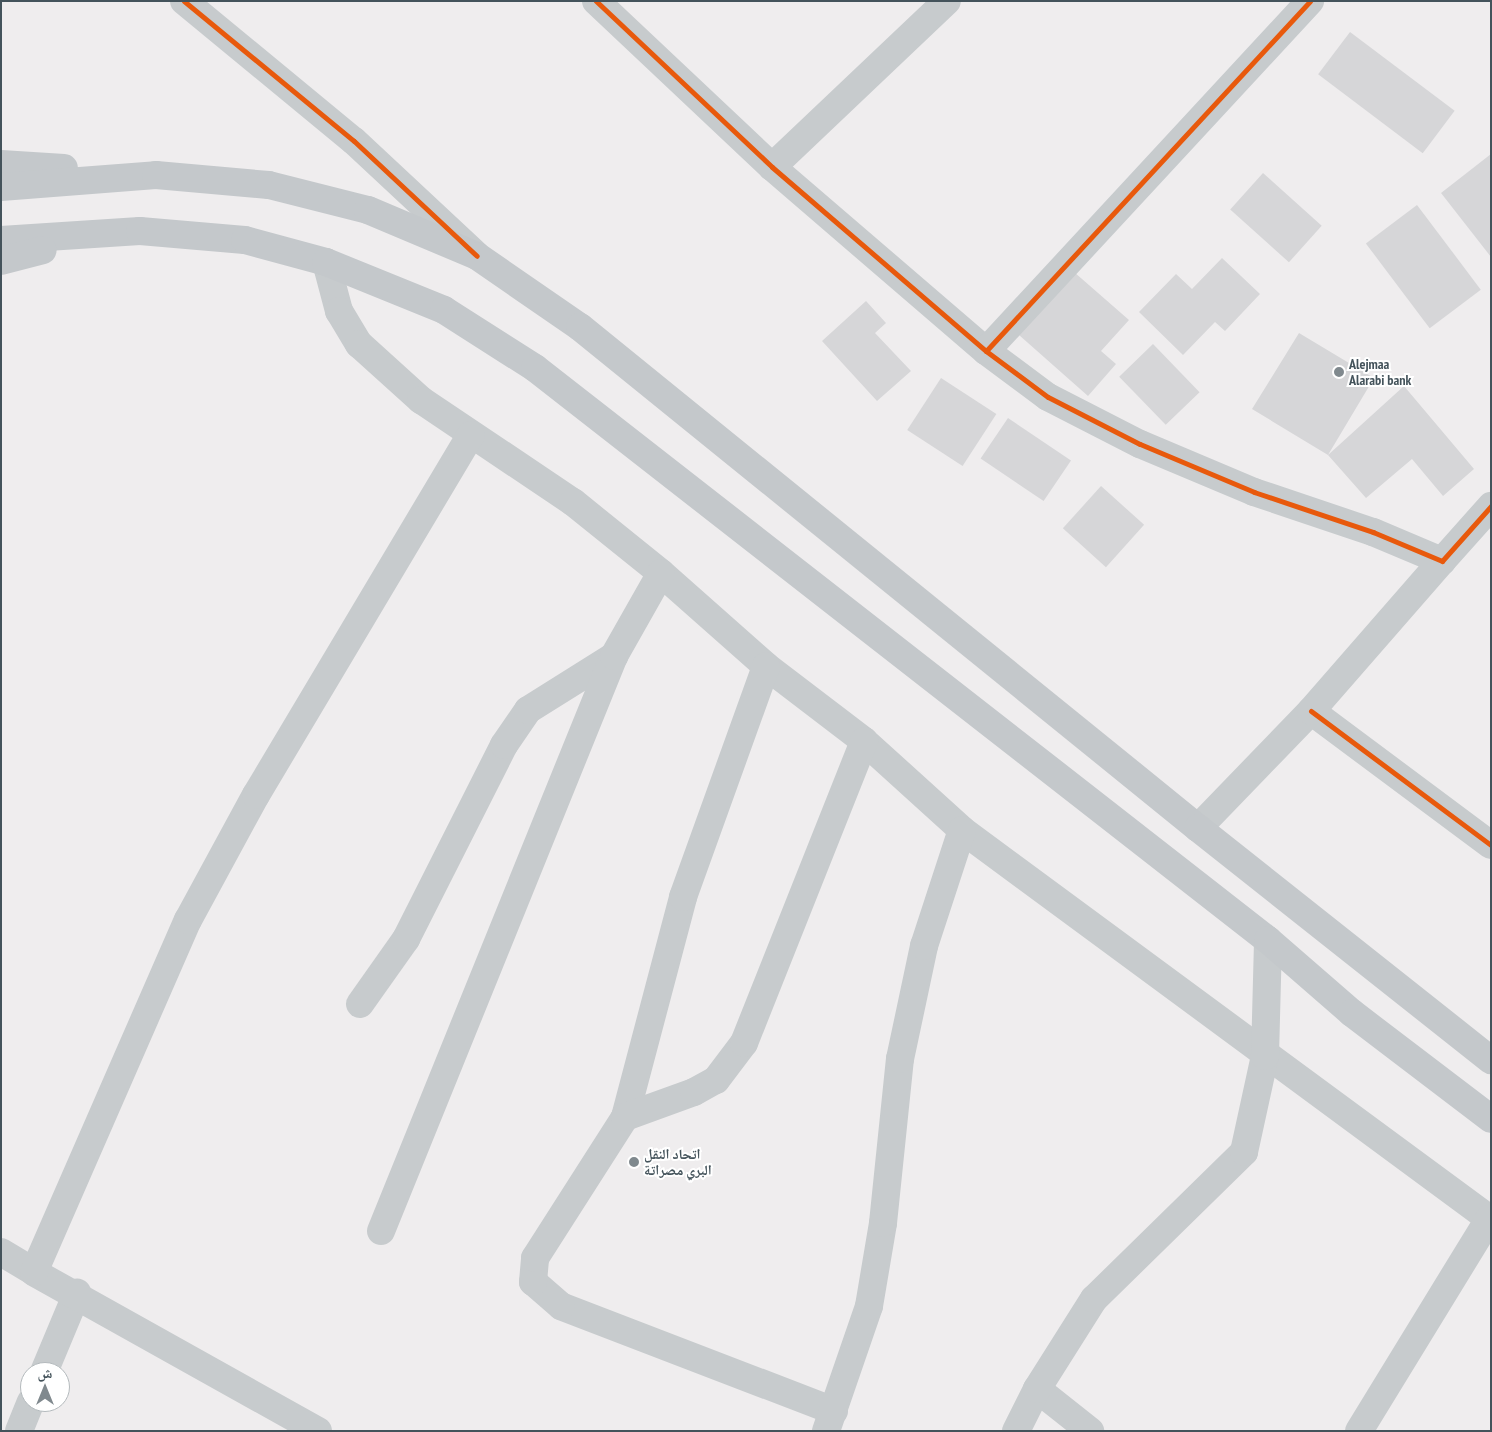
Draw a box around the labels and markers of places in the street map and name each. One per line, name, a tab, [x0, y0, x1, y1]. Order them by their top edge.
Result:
place label: Alejmaa Alarabi bank	[1349, 356, 1411, 388]
marker: Alejmaa Alarabi bank	[1333, 366, 1345, 378]
place label: اتحاد النقل البري مصراتة	[644, 1146, 712, 1178]
marker: اتحاد النقل البري مصراتة	[628, 1156, 640, 1168]

